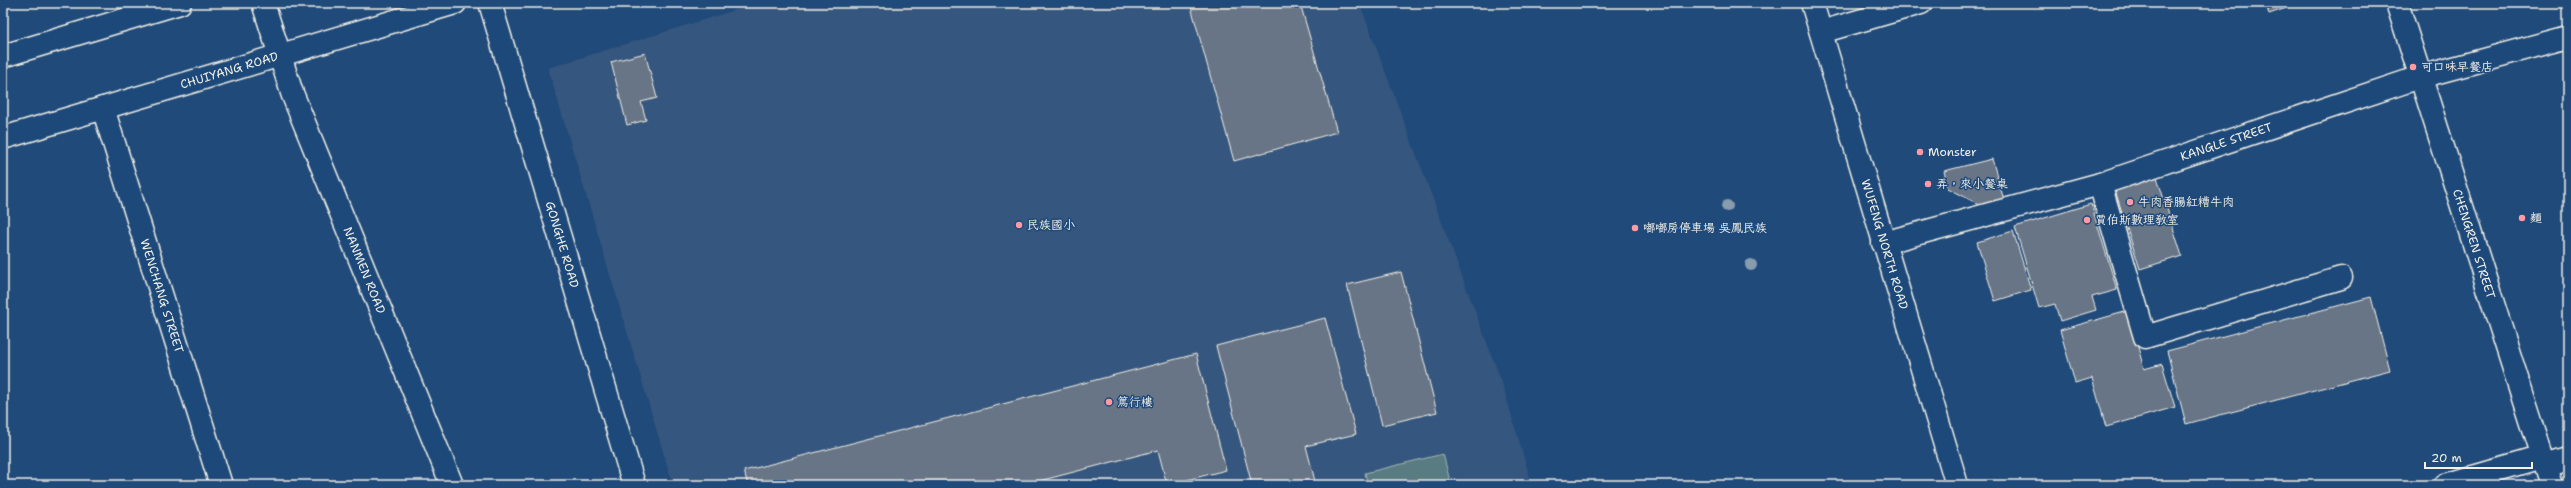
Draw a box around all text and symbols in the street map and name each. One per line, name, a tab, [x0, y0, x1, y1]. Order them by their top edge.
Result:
street label: CHUIYANG ROAD	[178, 48, 280, 93]
place label: 可口味早餐店	[2421, 59, 2493, 75]
marker: 可口味早餐店	[2408, 62, 2418, 72]
street label: KANGLE STREET	[2178, 119, 2275, 165]
place label: Monster	[1928, 144, 1977, 160]
marker: Monster	[1915, 147, 1925, 157]
place label: 弄，來小餐桌	[1936, 176, 2008, 192]
street label: WUFENG NORTH ROAD	[1858, 177, 1912, 311]
marker: 弄，來小餐桌	[1923, 179, 1933, 189]
street label: CHENGREN STREET	[2449, 187, 2499, 301]
place label: 牛肉香腸紅糟牛肉	[2138, 194, 2234, 210]
marker: 牛肉香腸紅糟牛肉	[2125, 197, 2135, 207]
street label: GONGHE ROAD	[542, 199, 583, 290]
place label: 麵	[2530, 210, 2542, 226]
place label: 賈伯斯數理教室	[2095, 212, 2179, 228]
marker: 麵	[2517, 213, 2527, 223]
marker: 賈伯斯數理教室	[2082, 215, 2092, 225]
place label: 民族國小	[1027, 217, 1075, 233]
marker: 民族國小	[1014, 220, 1024, 230]
place label: 嘟嘟房停車場 吳鳳民族	[1643, 220, 1767, 236]
marker: 嘟嘟房停車場 吳鳳民族	[1630, 223, 1640, 233]
street label: NANMEN ROAD	[339, 224, 389, 316]
street label: WENCHANG STREET	[136, 237, 187, 356]
place label: 篤行樓	[1117, 394, 1153, 410]
marker: 篤行樓	[1104, 397, 1114, 407]
scale bar	[2425, 444, 2532, 470]
text: 20 m	[2431, 450, 2462, 466]

